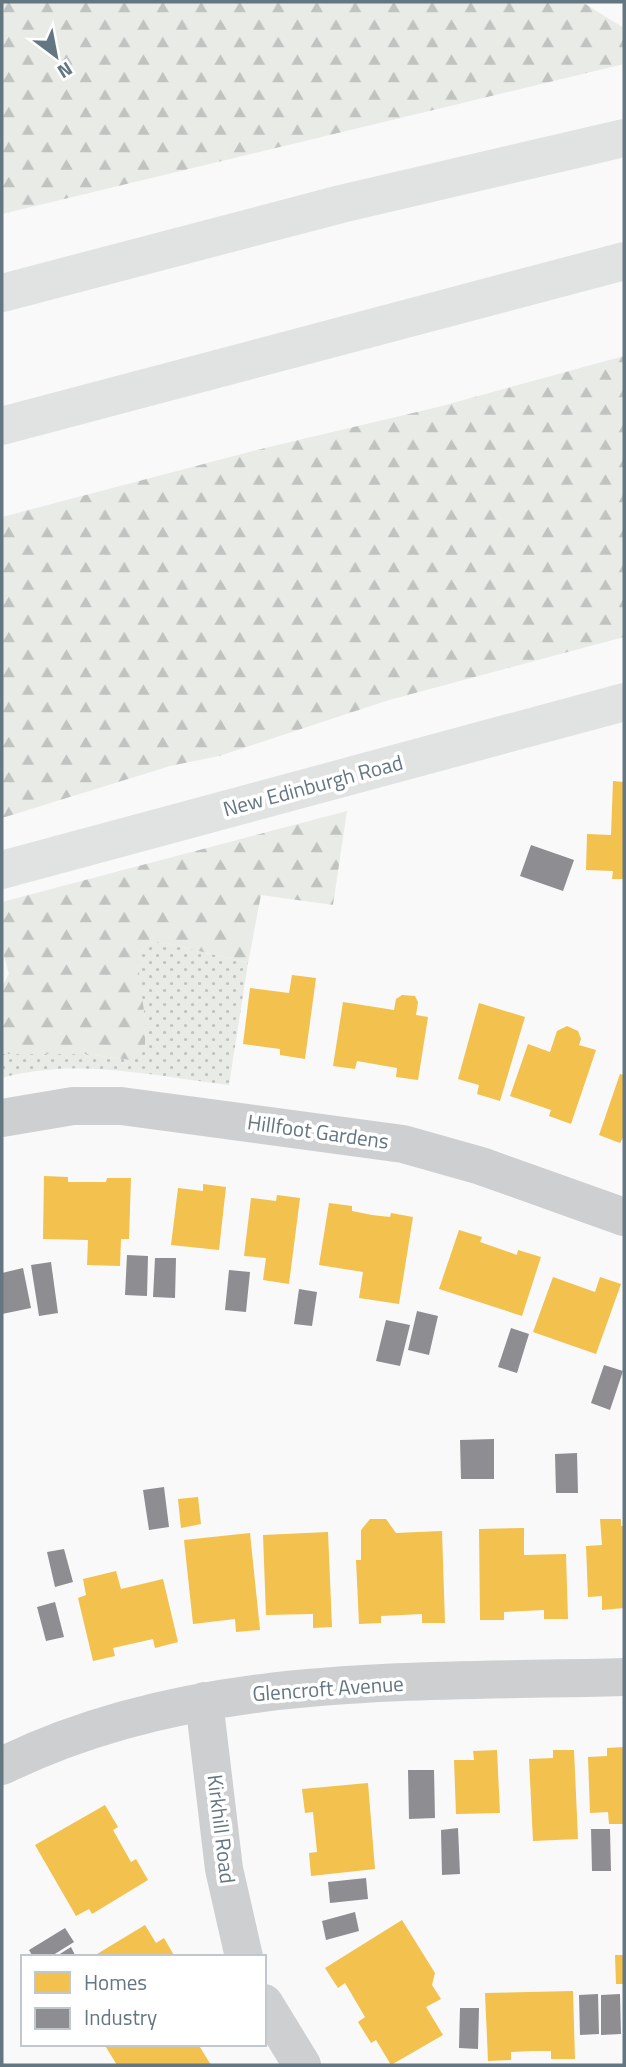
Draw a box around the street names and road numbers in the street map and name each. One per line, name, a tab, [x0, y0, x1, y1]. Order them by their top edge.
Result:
street label: New Edinburgh Road	[219, 746, 406, 824]
street label: Hillfoot Gardens	[245, 1105, 391, 1157]
street label: Glencroft Avenue	[251, 1667, 405, 1709]
street label: Kirkhill Road	[199, 1773, 245, 1885]

